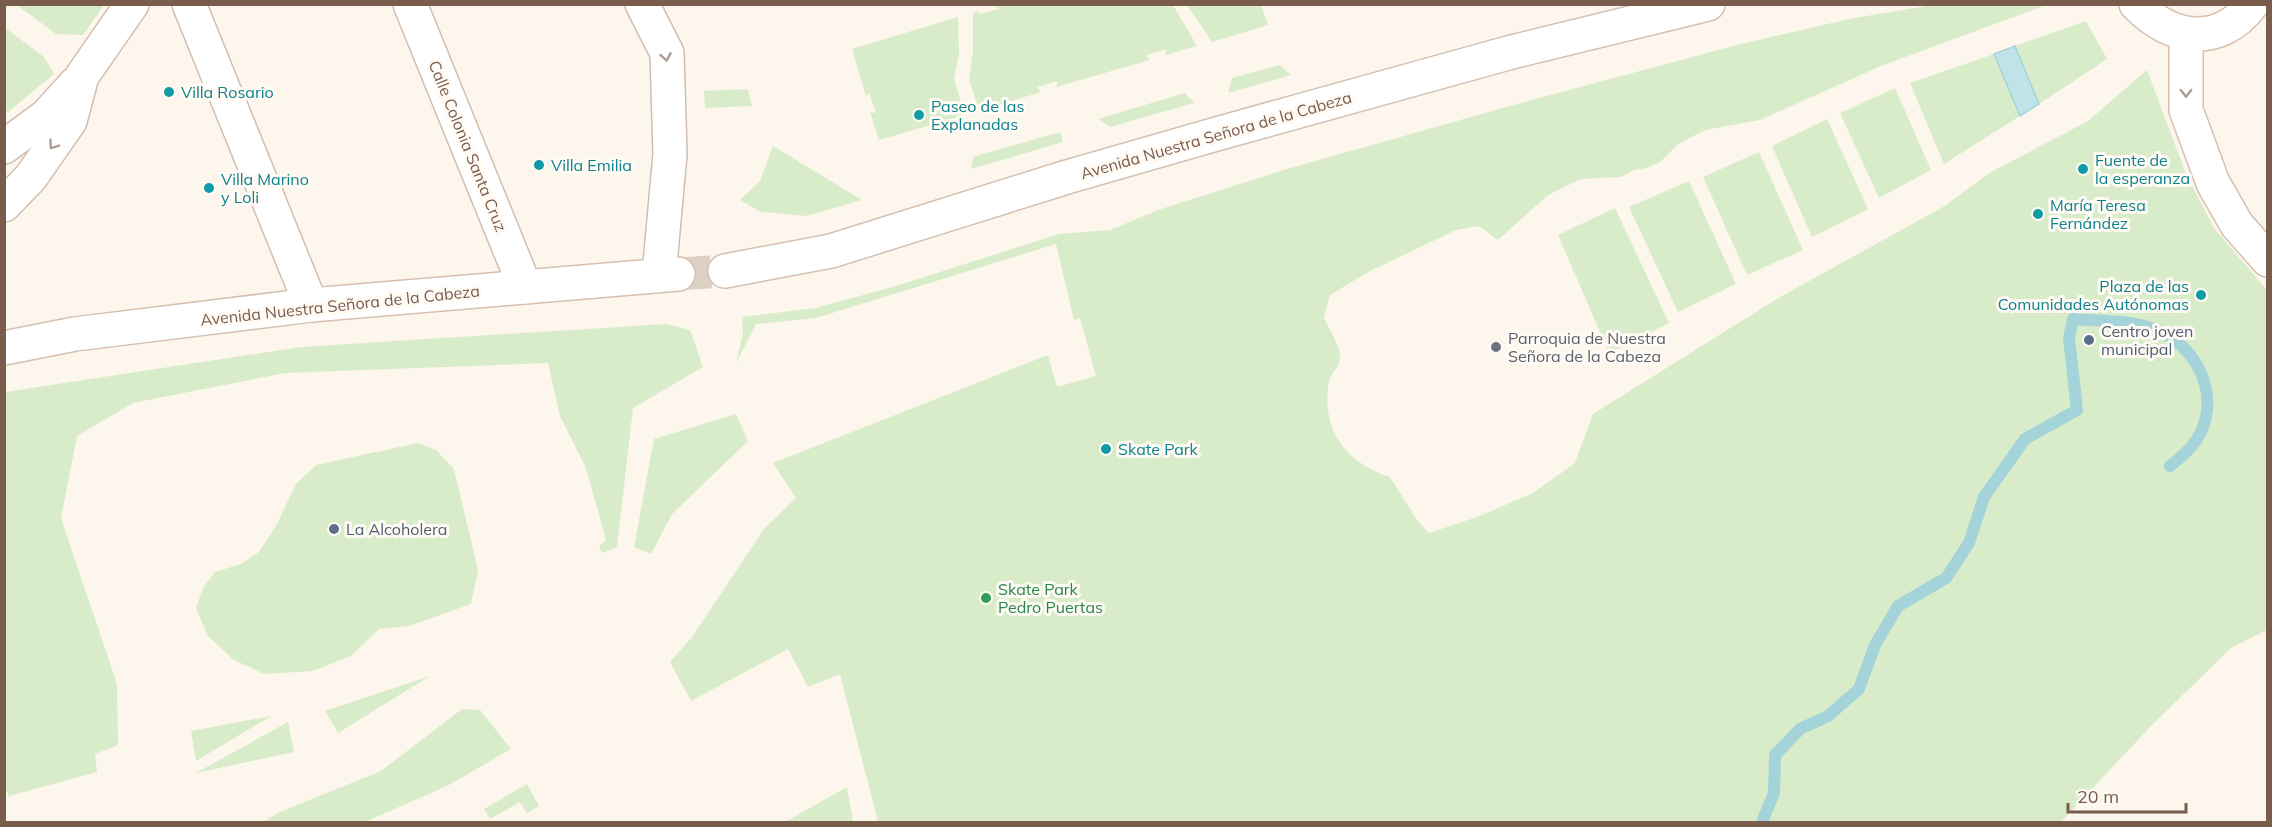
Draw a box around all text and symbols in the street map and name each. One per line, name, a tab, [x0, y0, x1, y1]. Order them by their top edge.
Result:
one-way arrow	[659, 52, 672, 62]
street label: Calle Colonia Santa Cruz	[424, 58, 512, 234]
place label: Villa Rosario	[181, 82, 274, 102]
marker: Villa Rosario	[162, 85, 176, 99]
street label: Avenida Nuestra Señora de la Cabeza	[1078, 87, 1354, 183]
one-way arrow	[2180, 88, 2192, 97]
place label: Paseo de las Explanadas	[931, 96, 1024, 134]
marker: Paseo de las Explanadas	[912, 108, 926, 122]
one-way arrow	[49, 139, 60, 150]
place label: Fuente de la esperanza	[2095, 150, 2190, 188]
place label: Villa Emilia	[551, 155, 632, 175]
marker: Villa Emilia	[532, 158, 546, 172]
marker: Fuente de la esperanza	[2076, 162, 2090, 176]
place label: Villa Marino y Loli	[221, 169, 309, 207]
marker: Villa Marino y Loli	[202, 181, 216, 195]
place label: María Teresa Fernández	[2050, 195, 2146, 233]
marker: María Teresa Fernández	[2031, 207, 2045, 221]
place label: Plaza de las Comunidades Autónomas	[1998, 276, 2189, 314]
street label: Avenida Nuestra Señora de la Cabeza	[199, 280, 481, 330]
marker: Plaza de las Comunidades Autónomas	[2194, 288, 2208, 302]
place label: Centro joven municipal	[2101, 321, 2193, 359]
place label: Parroquia de Nuestra Señora de la Cabeza	[1508, 328, 1666, 366]
marker: Centro joven municipal	[2082, 333, 2096, 347]
marker: Parroquia de Nuestra Señora de la Cabeza	[1489, 340, 1503, 354]
place label: Skate Park	[1118, 439, 1199, 459]
marker: Skate Park	[1099, 442, 1113, 456]
place label: La Alcoholera	[346, 519, 447, 539]
marker: La Alcoholera	[327, 522, 341, 536]
place label: Skate Park Pedro Puertas	[998, 579, 1103, 617]
marker: Skate Park Pedro Puertas	[979, 591, 993, 605]
scale bar	[2068, 776, 2186, 814]
text: 20 m	[2077, 785, 2119, 808]

